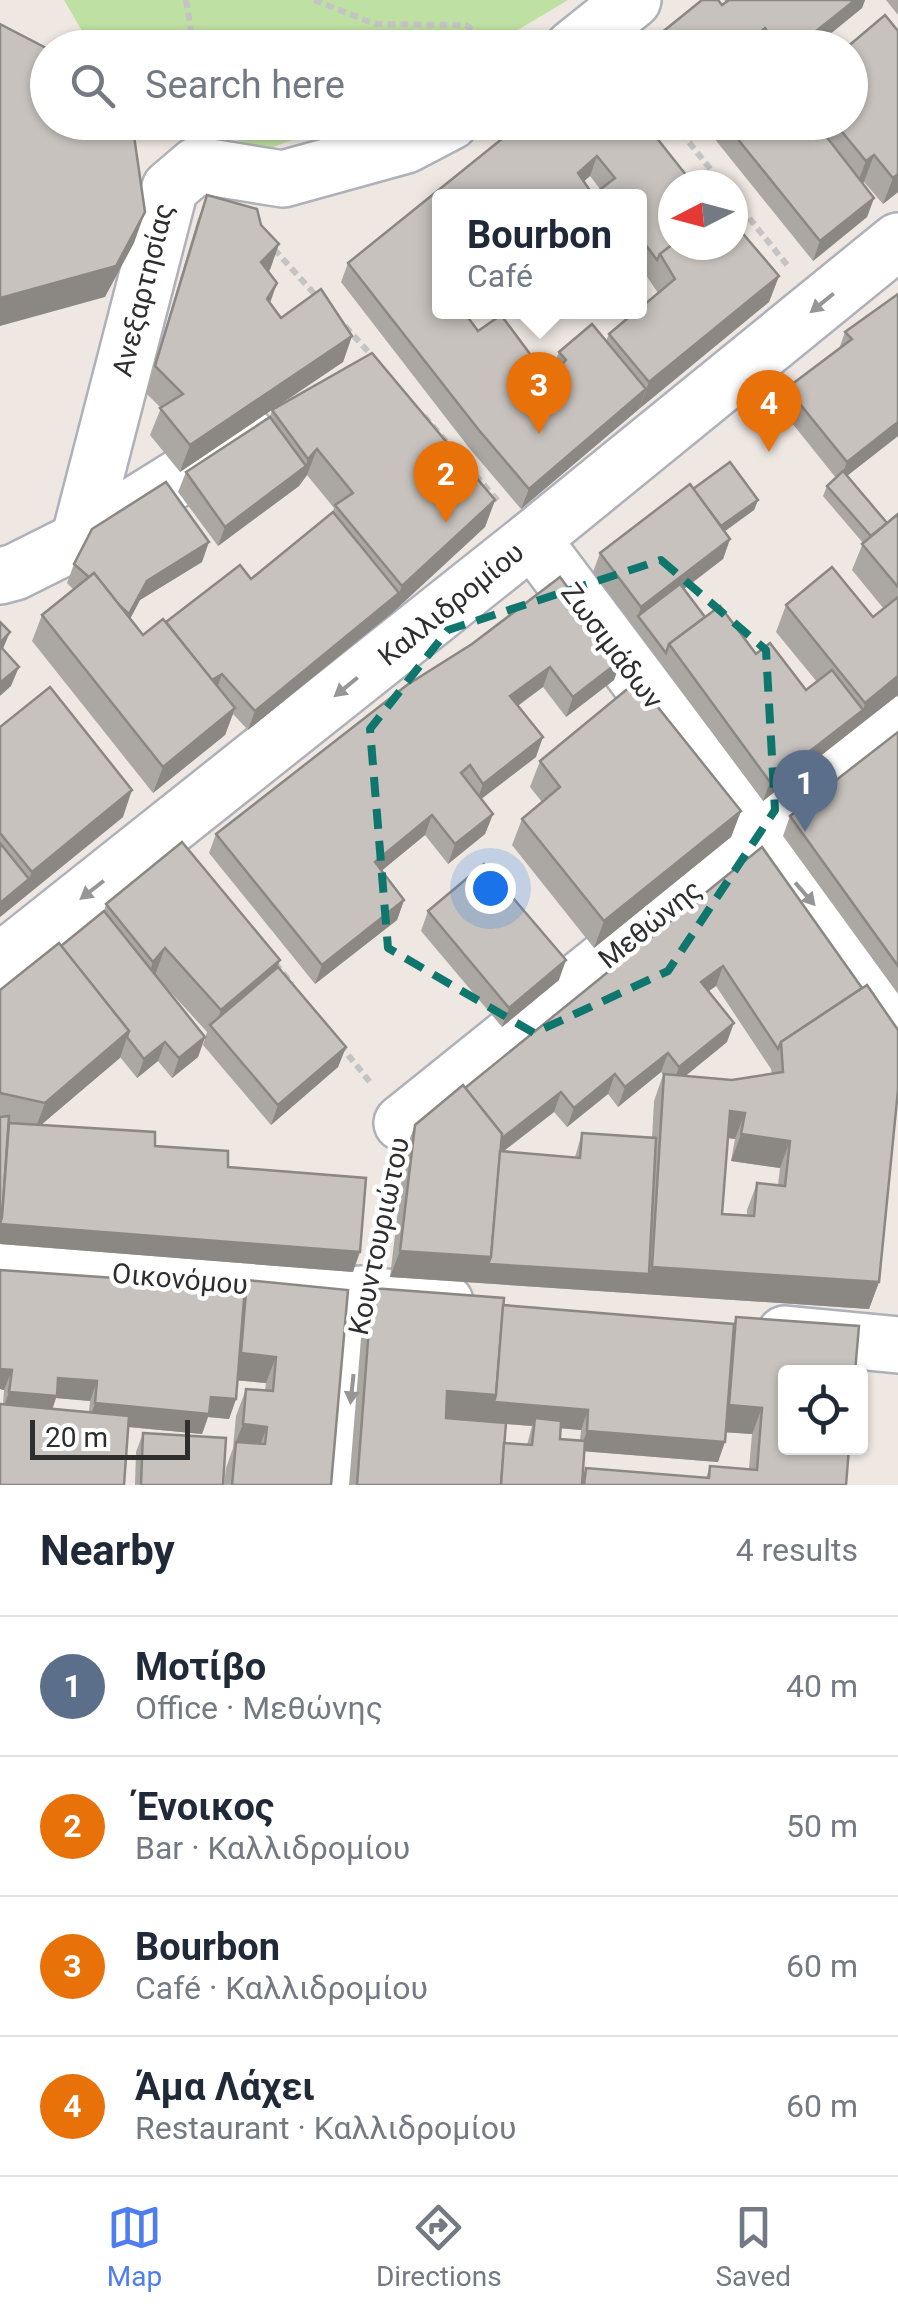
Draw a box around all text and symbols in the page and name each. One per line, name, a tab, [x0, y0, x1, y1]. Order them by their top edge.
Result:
search box	[30, 30, 868, 140]
icon: search	[65, 58, 120, 113]
text: Search here	[145, 63, 345, 107]
north arrow	[658, 170, 748, 260]
popup	[432, 189, 647, 319]
street label: Ανεξαρτησίας	[106, 200, 180, 380]
text: Bourbon	[467, 213, 612, 257]
text: Café	[467, 257, 533, 295]
one-way arrow	[810, 292, 835, 313]
pin: 3	[506, 352, 572, 434]
pin: 4	[736, 370, 802, 452]
pin: 2	[414, 440, 478, 523]
street label: Καλλιδρομίου	[372, 535, 530, 673]
street label: Ζωσιμάδων	[554, 577, 670, 716]
one-way arrow	[333, 677, 359, 697]
pin: 1	[772, 750, 838, 832]
your location	[465, 863, 516, 914]
street label: Μεθώνης	[592, 872, 708, 976]
one-way arrow	[79, 879, 104, 900]
one-way arrow	[794, 881, 815, 906]
street label: Κουντουριώτου	[342, 1134, 416, 1338]
street label: Οικονόμου	[111, 1257, 249, 1301]
map controls	[778, 1365, 868, 1455]
button: locate	[778, 1365, 868, 1455]
one-way arrow	[343, 1374, 359, 1406]
scale bar	[30, 1415, 190, 1460]
text: 20 m	[45, 1421, 108, 1454]
text: Nearby	[40, 1526, 175, 1575]
text: 4 results	[736, 1531, 858, 1569]
text: Μοτίβο	[135, 1645, 266, 1689]
text: 1	[63, 1667, 82, 1705]
text: 40 m	[786, 1667, 858, 1705]
text: Office · Μεθώνης	[135, 1689, 383, 1727]
text: Ένοικος	[135, 1785, 274, 1829]
text: 2	[63, 1807, 82, 1845]
text: 50 m	[786, 1807, 858, 1845]
text: Bar · Καλλιδρομίου	[135, 1829, 410, 1867]
text: Bourbon	[135, 1925, 280, 1969]
text: 3	[63, 1947, 82, 1985]
text: 60 m	[786, 1947, 858, 1985]
text: Café · Καλλιδρομίου	[135, 1969, 428, 2007]
text: Άμα Λάχει	[135, 2065, 315, 2109]
text: 4	[63, 2087, 82, 2125]
text: 60 m	[786, 2087, 858, 2125]
text: Restaurant · Καλλιδρομίου	[135, 2109, 517, 2147]
tab: Map	[107, 2200, 162, 2293]
tab: Directions	[376, 2200, 502, 2293]
tab: Saved	[715, 2200, 791, 2293]

